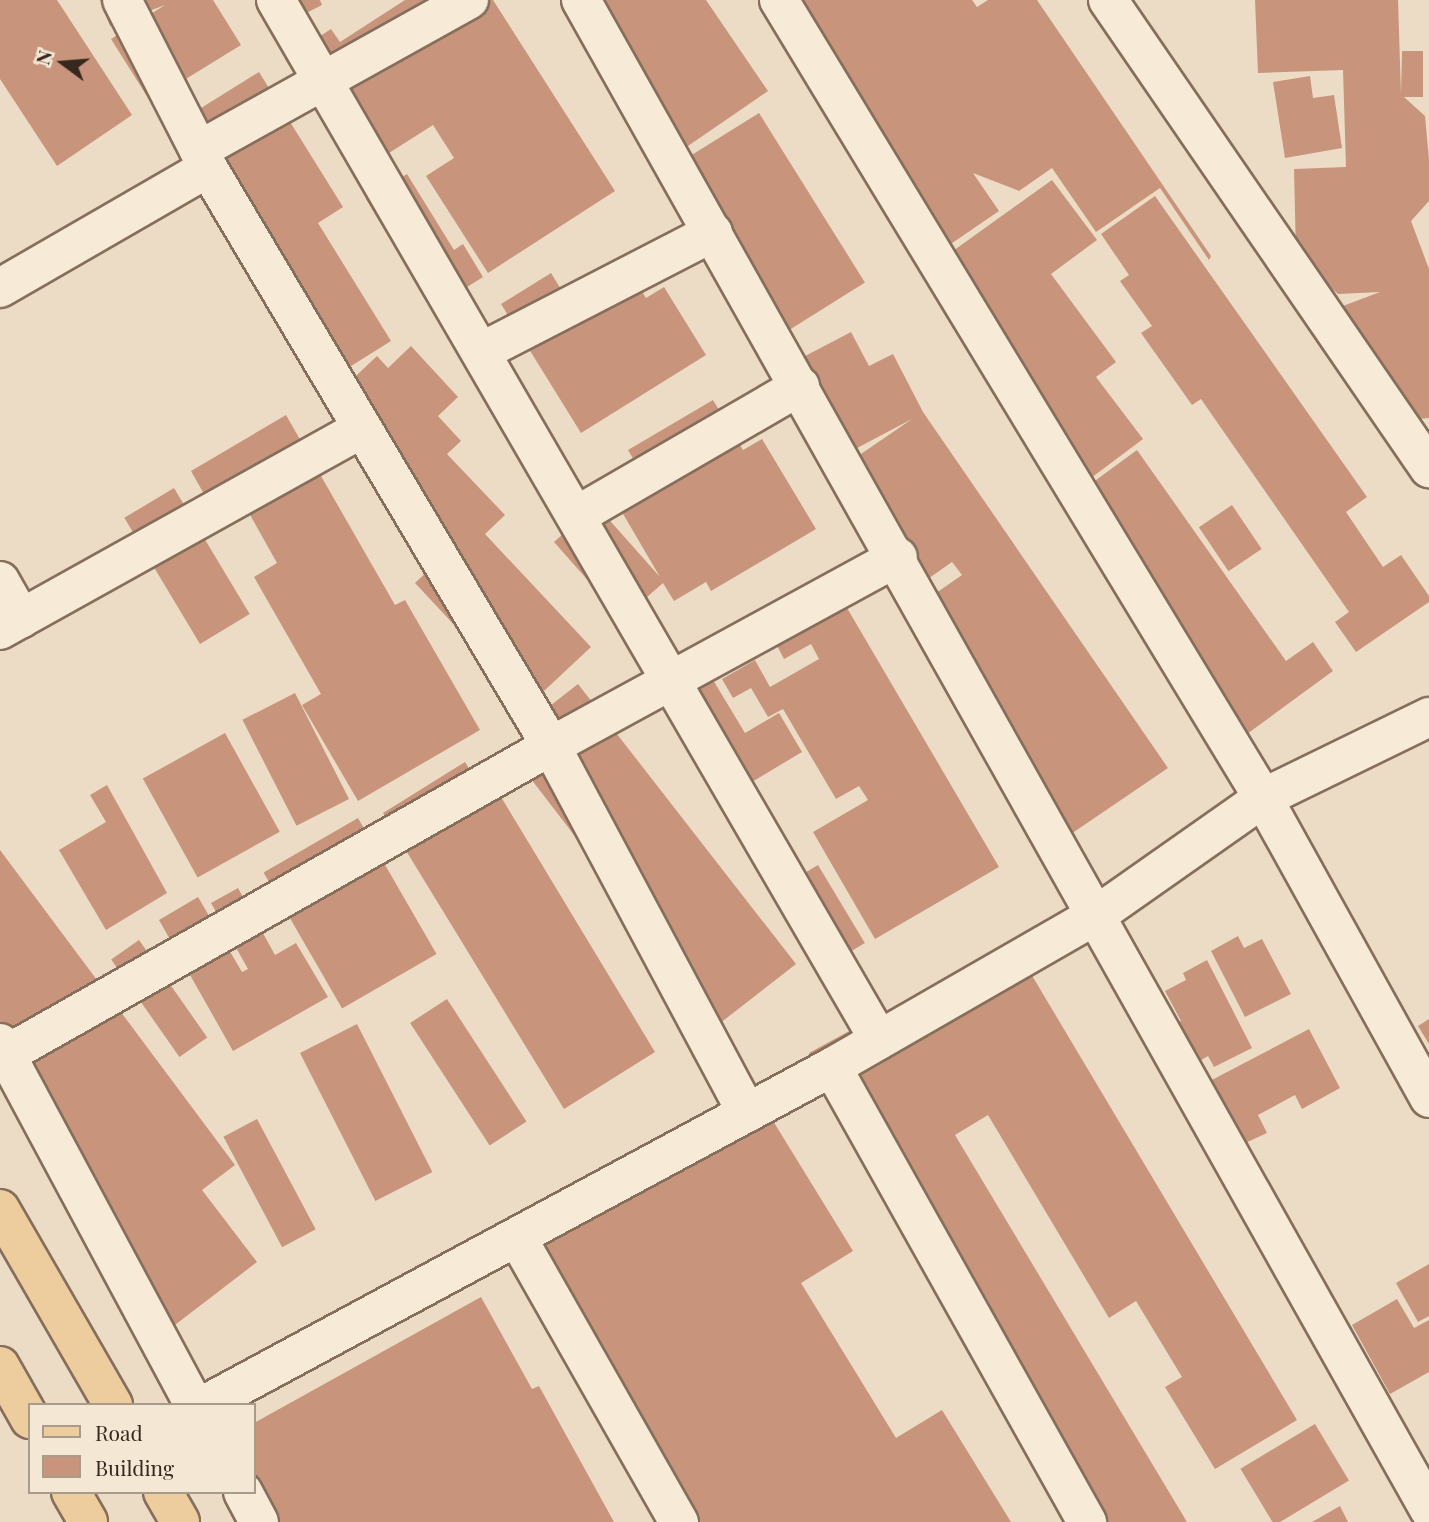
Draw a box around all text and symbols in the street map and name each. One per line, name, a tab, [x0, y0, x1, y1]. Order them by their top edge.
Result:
north arrow	[28, 28, 98, 98]
text: N	[28, 47, 57, 67]
legend	[28, 1403, 256, 1494]
text: Road	[95, 1418, 143, 1446]
text: Building	[95, 1453, 174, 1481]

